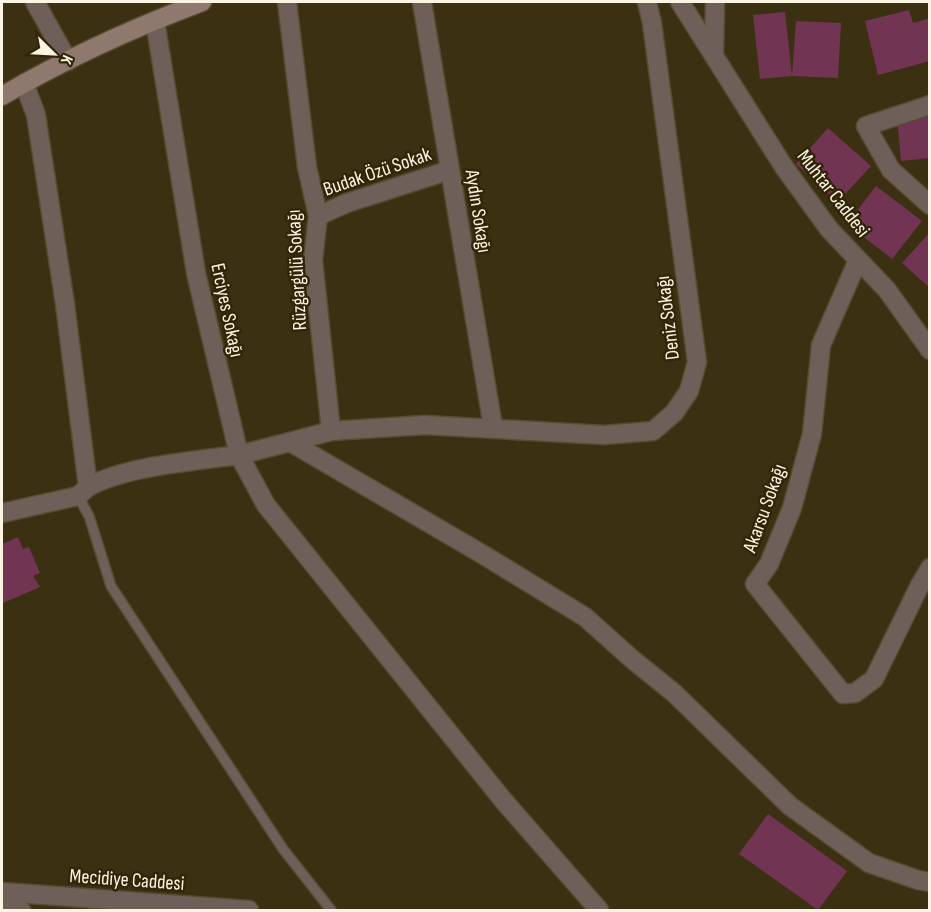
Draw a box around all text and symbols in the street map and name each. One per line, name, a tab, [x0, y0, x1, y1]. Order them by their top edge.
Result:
north arrow	[24, 24, 84, 84]
text: K	[56, 52, 77, 67]
street label: Budak Özü Sokak	[320, 142, 435, 202]
street label: Muhtar Caddesi	[792, 145, 875, 242]
street label: Aydın Sokağı	[459, 167, 496, 254]
street label: Rüzgargülü Sokağı	[282, 209, 312, 331]
street label: Erciyes Sokağı	[205, 261, 249, 359]
street label: Deniz Sokağı	[651, 275, 685, 361]
street label: Akarsu Sokağı	[738, 461, 792, 557]
street label: Mecidiye Caddesi	[69, 864, 185, 896]

